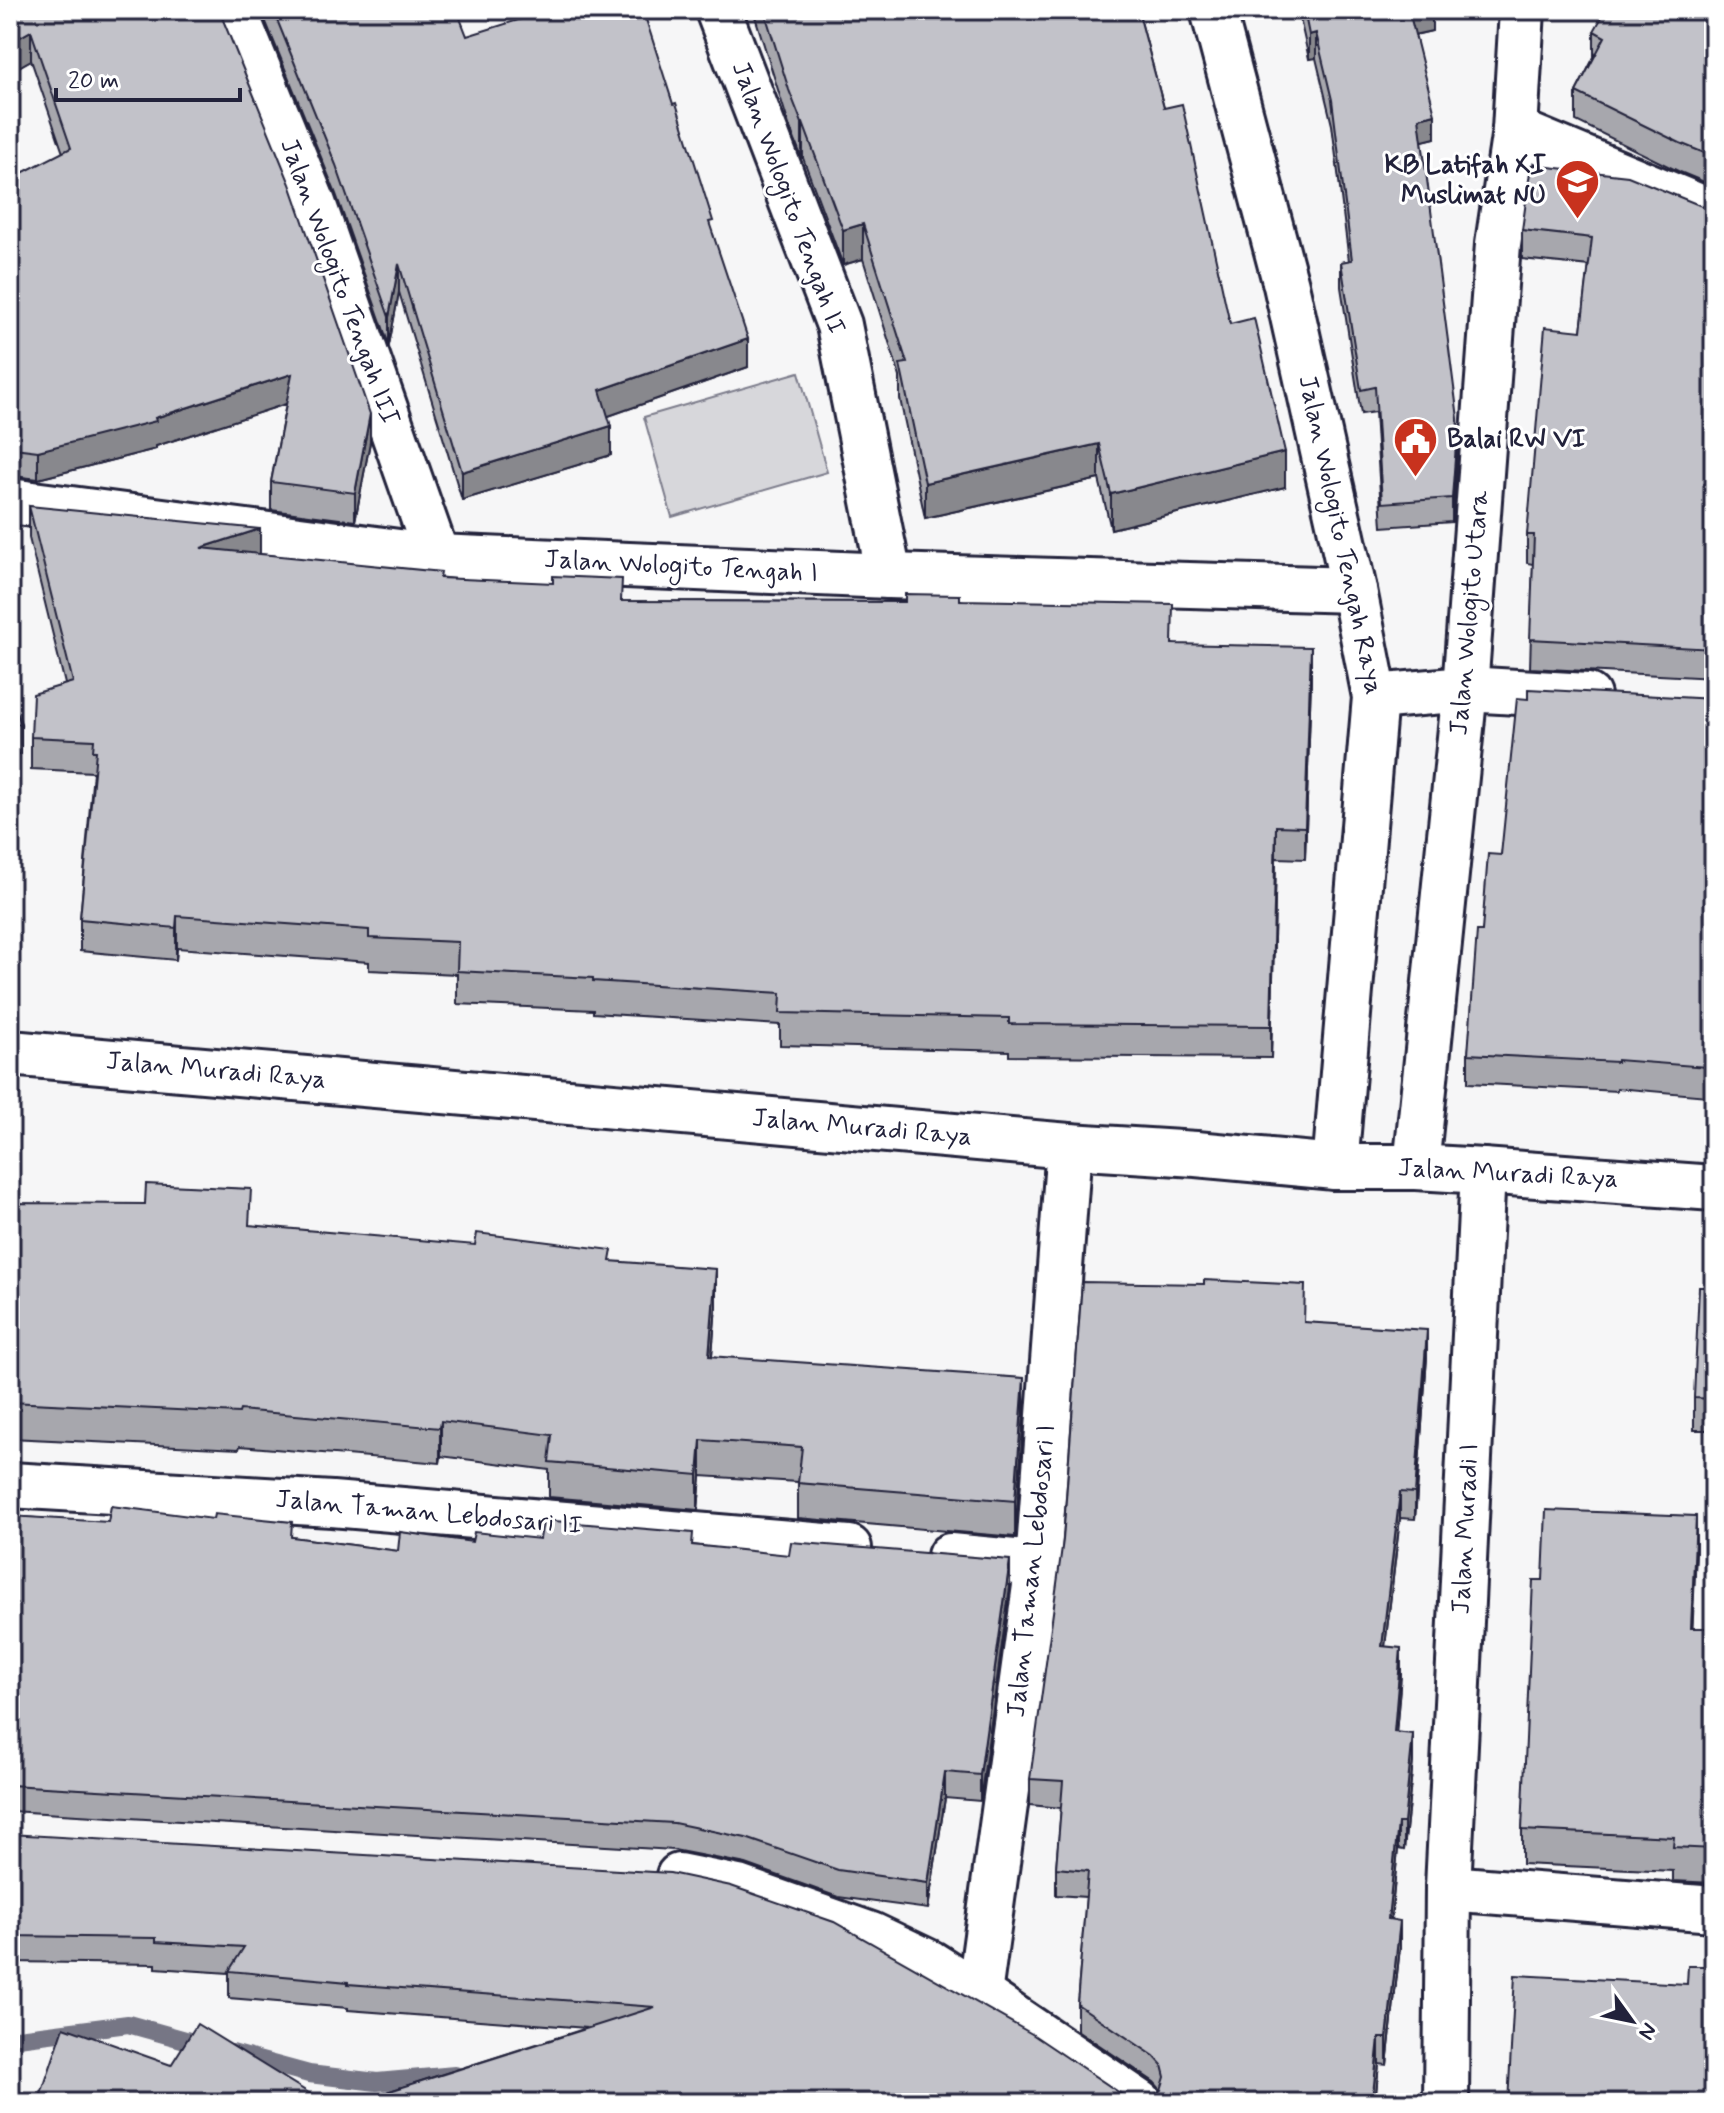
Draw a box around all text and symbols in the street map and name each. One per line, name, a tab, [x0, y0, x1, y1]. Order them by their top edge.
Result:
scale bar	[56, 52, 240, 102]
street label: Jalan Wologito Tengah II	[721, 57, 853, 340]
text: 20 m	[68, 66, 119, 97]
street label: Jalan Wologito Tengah III	[269, 134, 407, 431]
place label: KB Latifah XI Muslimat NU	[1385, 149, 1546, 213]
school or university icon: KB Latifah XI Muslimat NU	[1553, 157, 1601, 220]
street label: Jalan Wologito Tengah Raya	[1288, 372, 1390, 698]
public building icon: Balai RW VI	[1392, 416, 1440, 479]
place label: Balai RW VI	[1447, 423, 1586, 457]
street label: Jalan Wologito Utara	[1442, 489, 1500, 737]
street label: Jalan Wologito Tengah I	[543, 543, 819, 593]
street label: Jalan Muradi Raya	[105, 1044, 327, 1098]
street label: Jalan Muradi Raya	[751, 1101, 973, 1155]
street label: Jalan Muradi Raya	[1397, 1151, 1619, 1197]
street label: Jalan Taman Lebdosari I	[1000, 1423, 1064, 1719]
street label: Jalan Muradi I	[1445, 1443, 1487, 1615]
street label: Jalan Taman Lebdosari II	[274, 1483, 584, 1543]
north arrow	[1592, 1981, 1672, 2061]
text: N	[1631, 2017, 1663, 2045]

